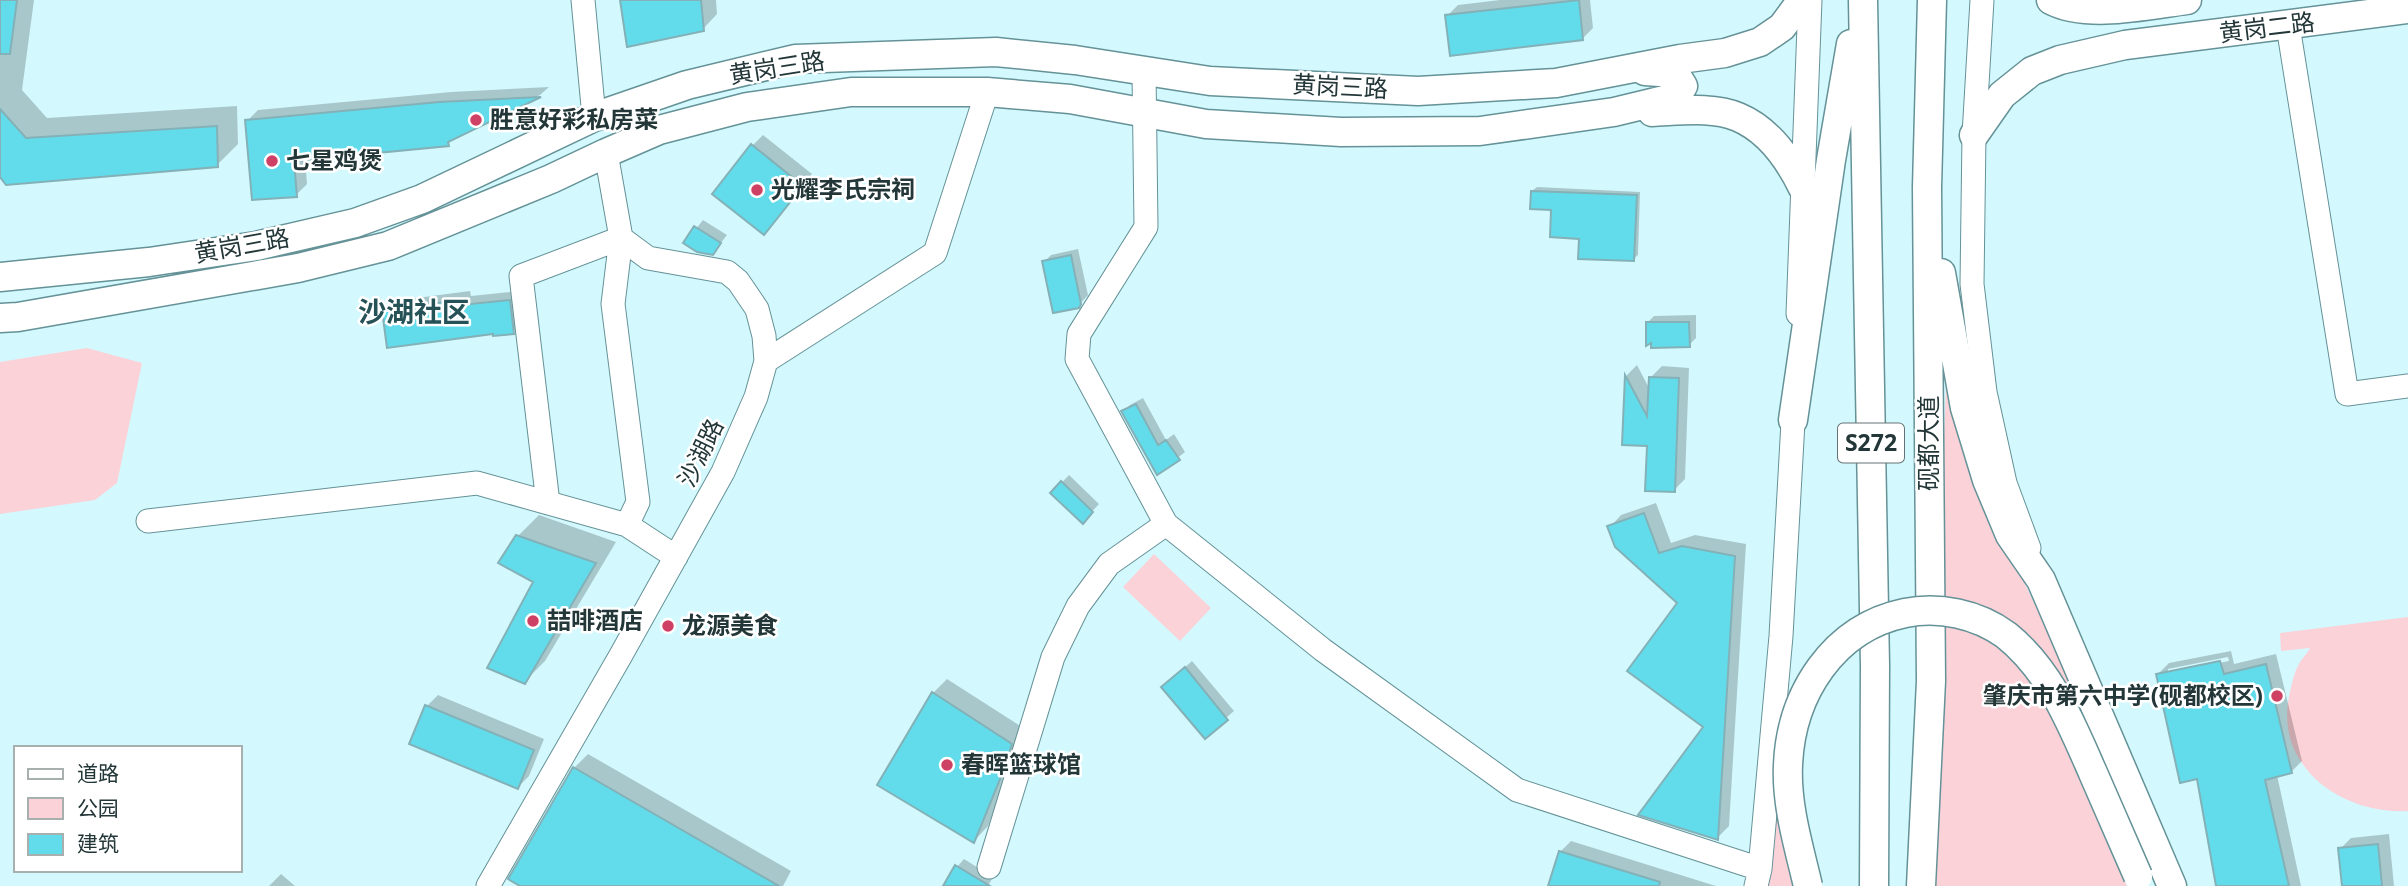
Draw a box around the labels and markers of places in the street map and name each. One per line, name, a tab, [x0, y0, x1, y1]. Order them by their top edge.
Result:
place label: 胜意好彩私房菜	[490, 102, 658, 135]
marker: 胜意好彩私房菜	[468, 112, 484, 128]
place label: 七星鸡煲	[286, 143, 382, 176]
marker: 七星鸡煲	[264, 153, 280, 169]
place label: 光耀李氏宗祠	[771, 172, 915, 205]
marker: 光耀李氏宗祠	[749, 182, 765, 198]
place label: 喆啡酒店	[547, 603, 643, 636]
place label: 龙源美食	[682, 608, 778, 641]
marker: 喆啡酒店	[525, 613, 541, 629]
marker: 龙源美食	[660, 618, 676, 634]
place label: 肇庆市第六中学(砚都校区)	[1983, 678, 2263, 711]
marker: 肇庆市第六中学(砚都校区)	[2269, 688, 2285, 704]
place label: 春晖篮球馆	[961, 747, 1081, 780]
marker: 春晖篮球馆	[939, 757, 955, 773]

